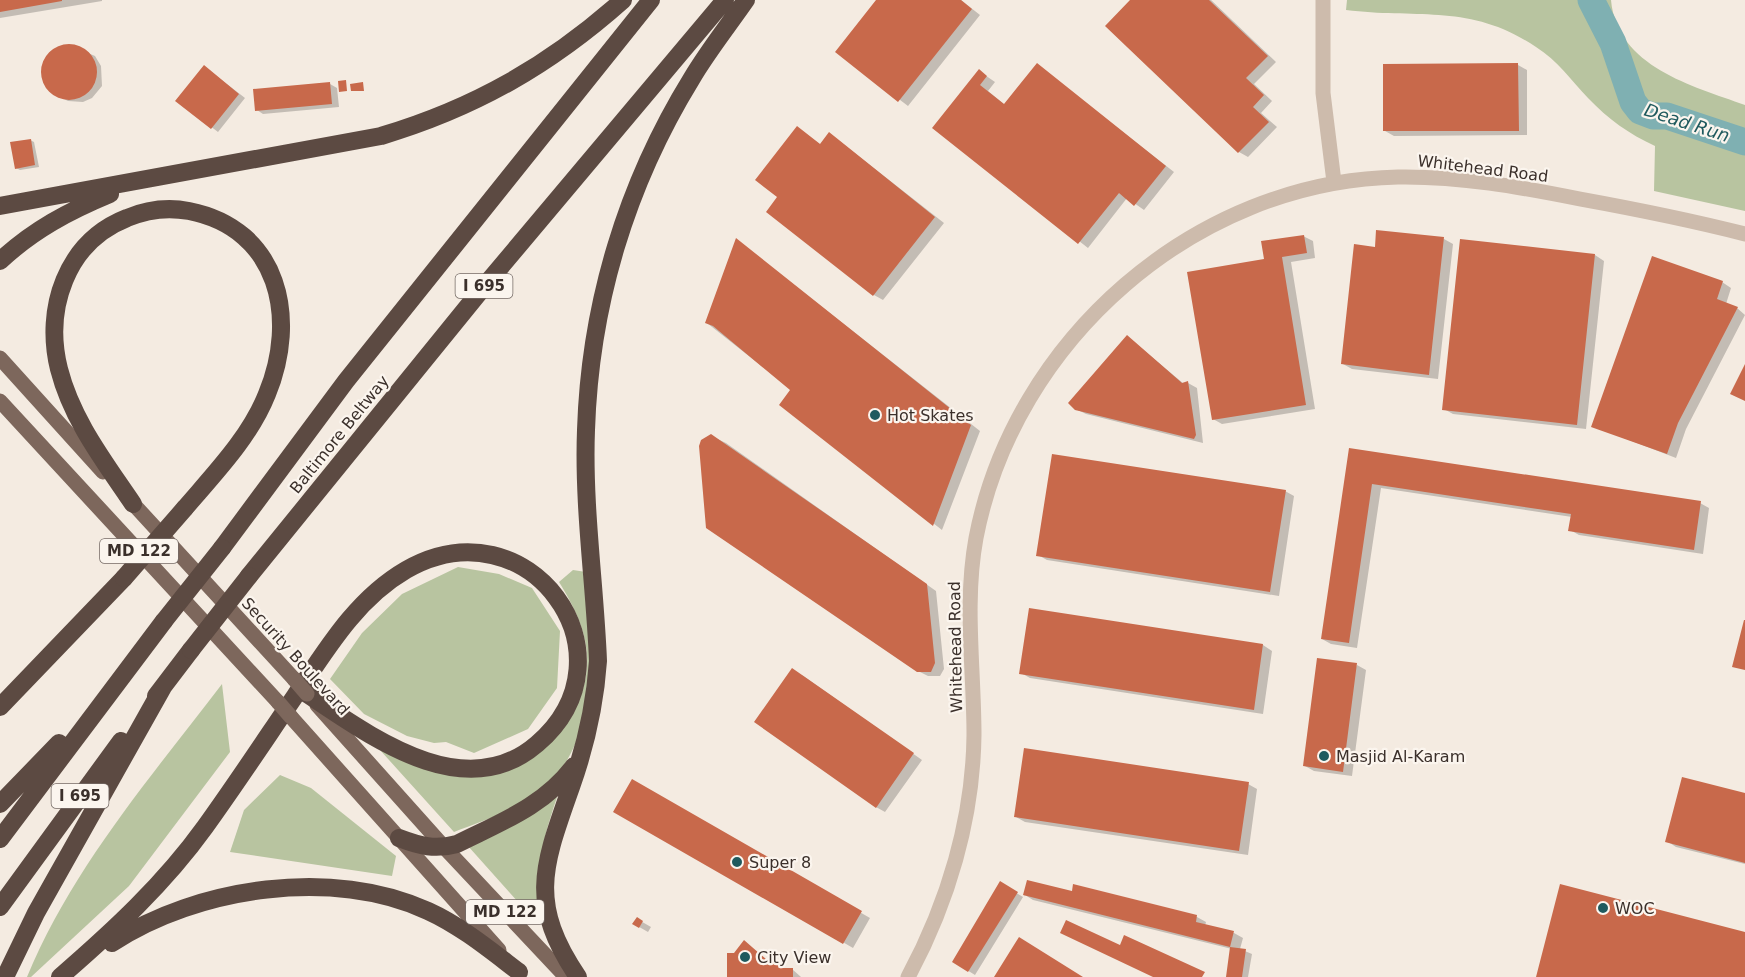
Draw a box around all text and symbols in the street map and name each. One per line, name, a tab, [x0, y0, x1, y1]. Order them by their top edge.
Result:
water label: Dead Run	[1642, 99, 1732, 146]
street label: Whitehead Road	[1416, 151, 1549, 186]
road number: I 695	[456, 274, 512, 298]
street label: Baltimore Beltway	[286, 371, 393, 497]
place label: Hot Skates	[887, 406, 974, 425]
marker: Hot Skates	[868, 408, 882, 422]
road number: MD 122	[100, 539, 178, 563]
street label: Whitehead Road	[945, 581, 966, 713]
street label: Security Boulevard	[238, 594, 353, 719]
place label: Masjid Al-Karam	[1336, 747, 1465, 766]
marker: Masjid Al-Karam	[1317, 749, 1331, 763]
road number: I 695	[52, 784, 109, 808]
place label: Super 8	[749, 853, 811, 872]
marker: Super 8	[730, 855, 744, 869]
place label: WOC	[1615, 899, 1655, 918]
road number: MD 122	[466, 900, 544, 924]
marker: WOC	[1596, 901, 1610, 915]
place label: City View	[757, 948, 831, 967]
marker: City View	[738, 950, 752, 964]

